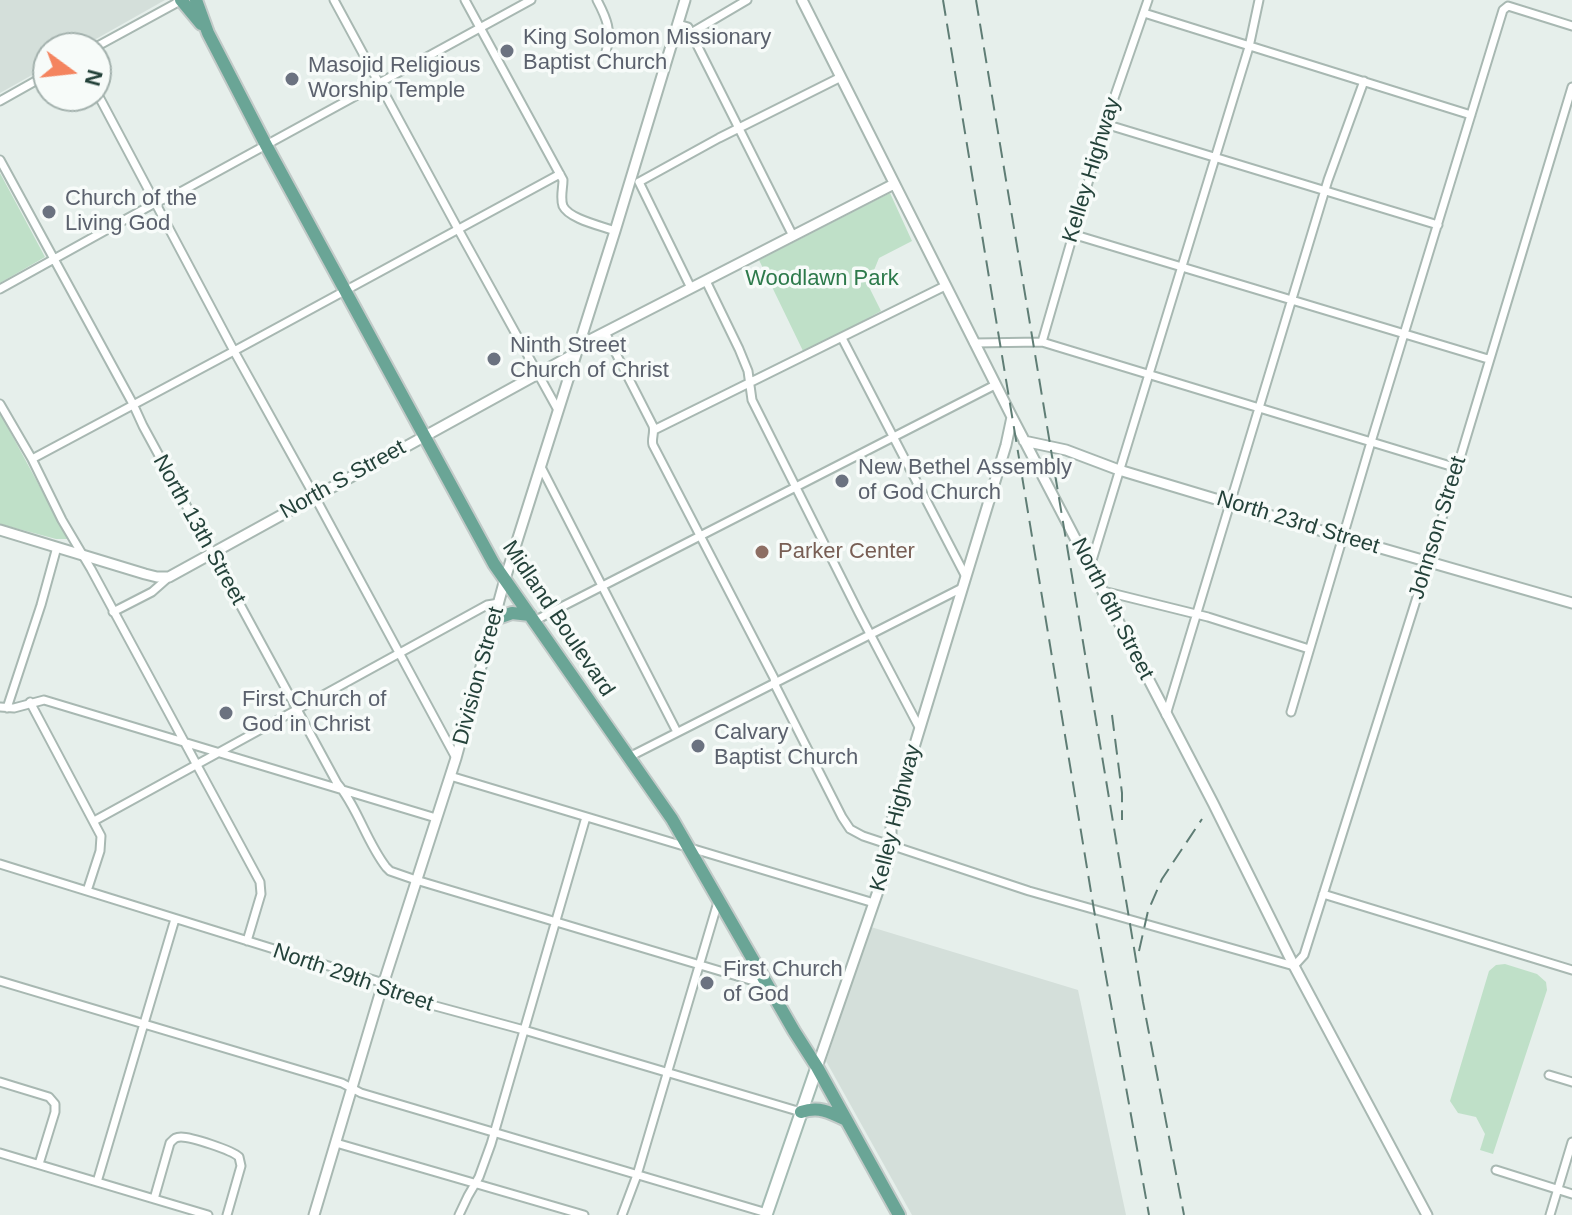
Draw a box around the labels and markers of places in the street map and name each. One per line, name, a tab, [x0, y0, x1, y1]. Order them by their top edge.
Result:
place label: King Solomon Missionary Baptist Church	[523, 25, 771, 76]
marker: King Solomon Missionary Baptist Church	[498, 42, 516, 60]
place label: Masojid Religious Worship Temple	[308, 53, 480, 104]
marker: Masojid Religious Worship Temple	[283, 70, 301, 88]
place label: Church of the Living God	[65, 186, 197, 238]
marker: Church of the Living God	[40, 203, 58, 221]
place label: Ninth Street Church of Christ	[510, 333, 669, 384]
marker: Ninth Street Church of Christ	[485, 350, 503, 368]
place label: New Bethel Assembly of God Church	[858, 455, 1072, 506]
marker: New Bethel Assembly of God Church	[833, 472, 851, 490]
place label: Parker Center	[778, 539, 915, 565]
marker: Parker Center	[753, 543, 771, 561]
place label: First Church of God in Christ	[242, 687, 386, 738]
marker: First Church of God in Christ	[217, 704, 235, 722]
place label: Calvary Baptist Church	[714, 720, 858, 772]
marker: Calvary Baptist Church	[689, 737, 707, 755]
place label: First Church of God	[723, 957, 843, 1008]
marker: First Church of God	[698, 974, 716, 992]

